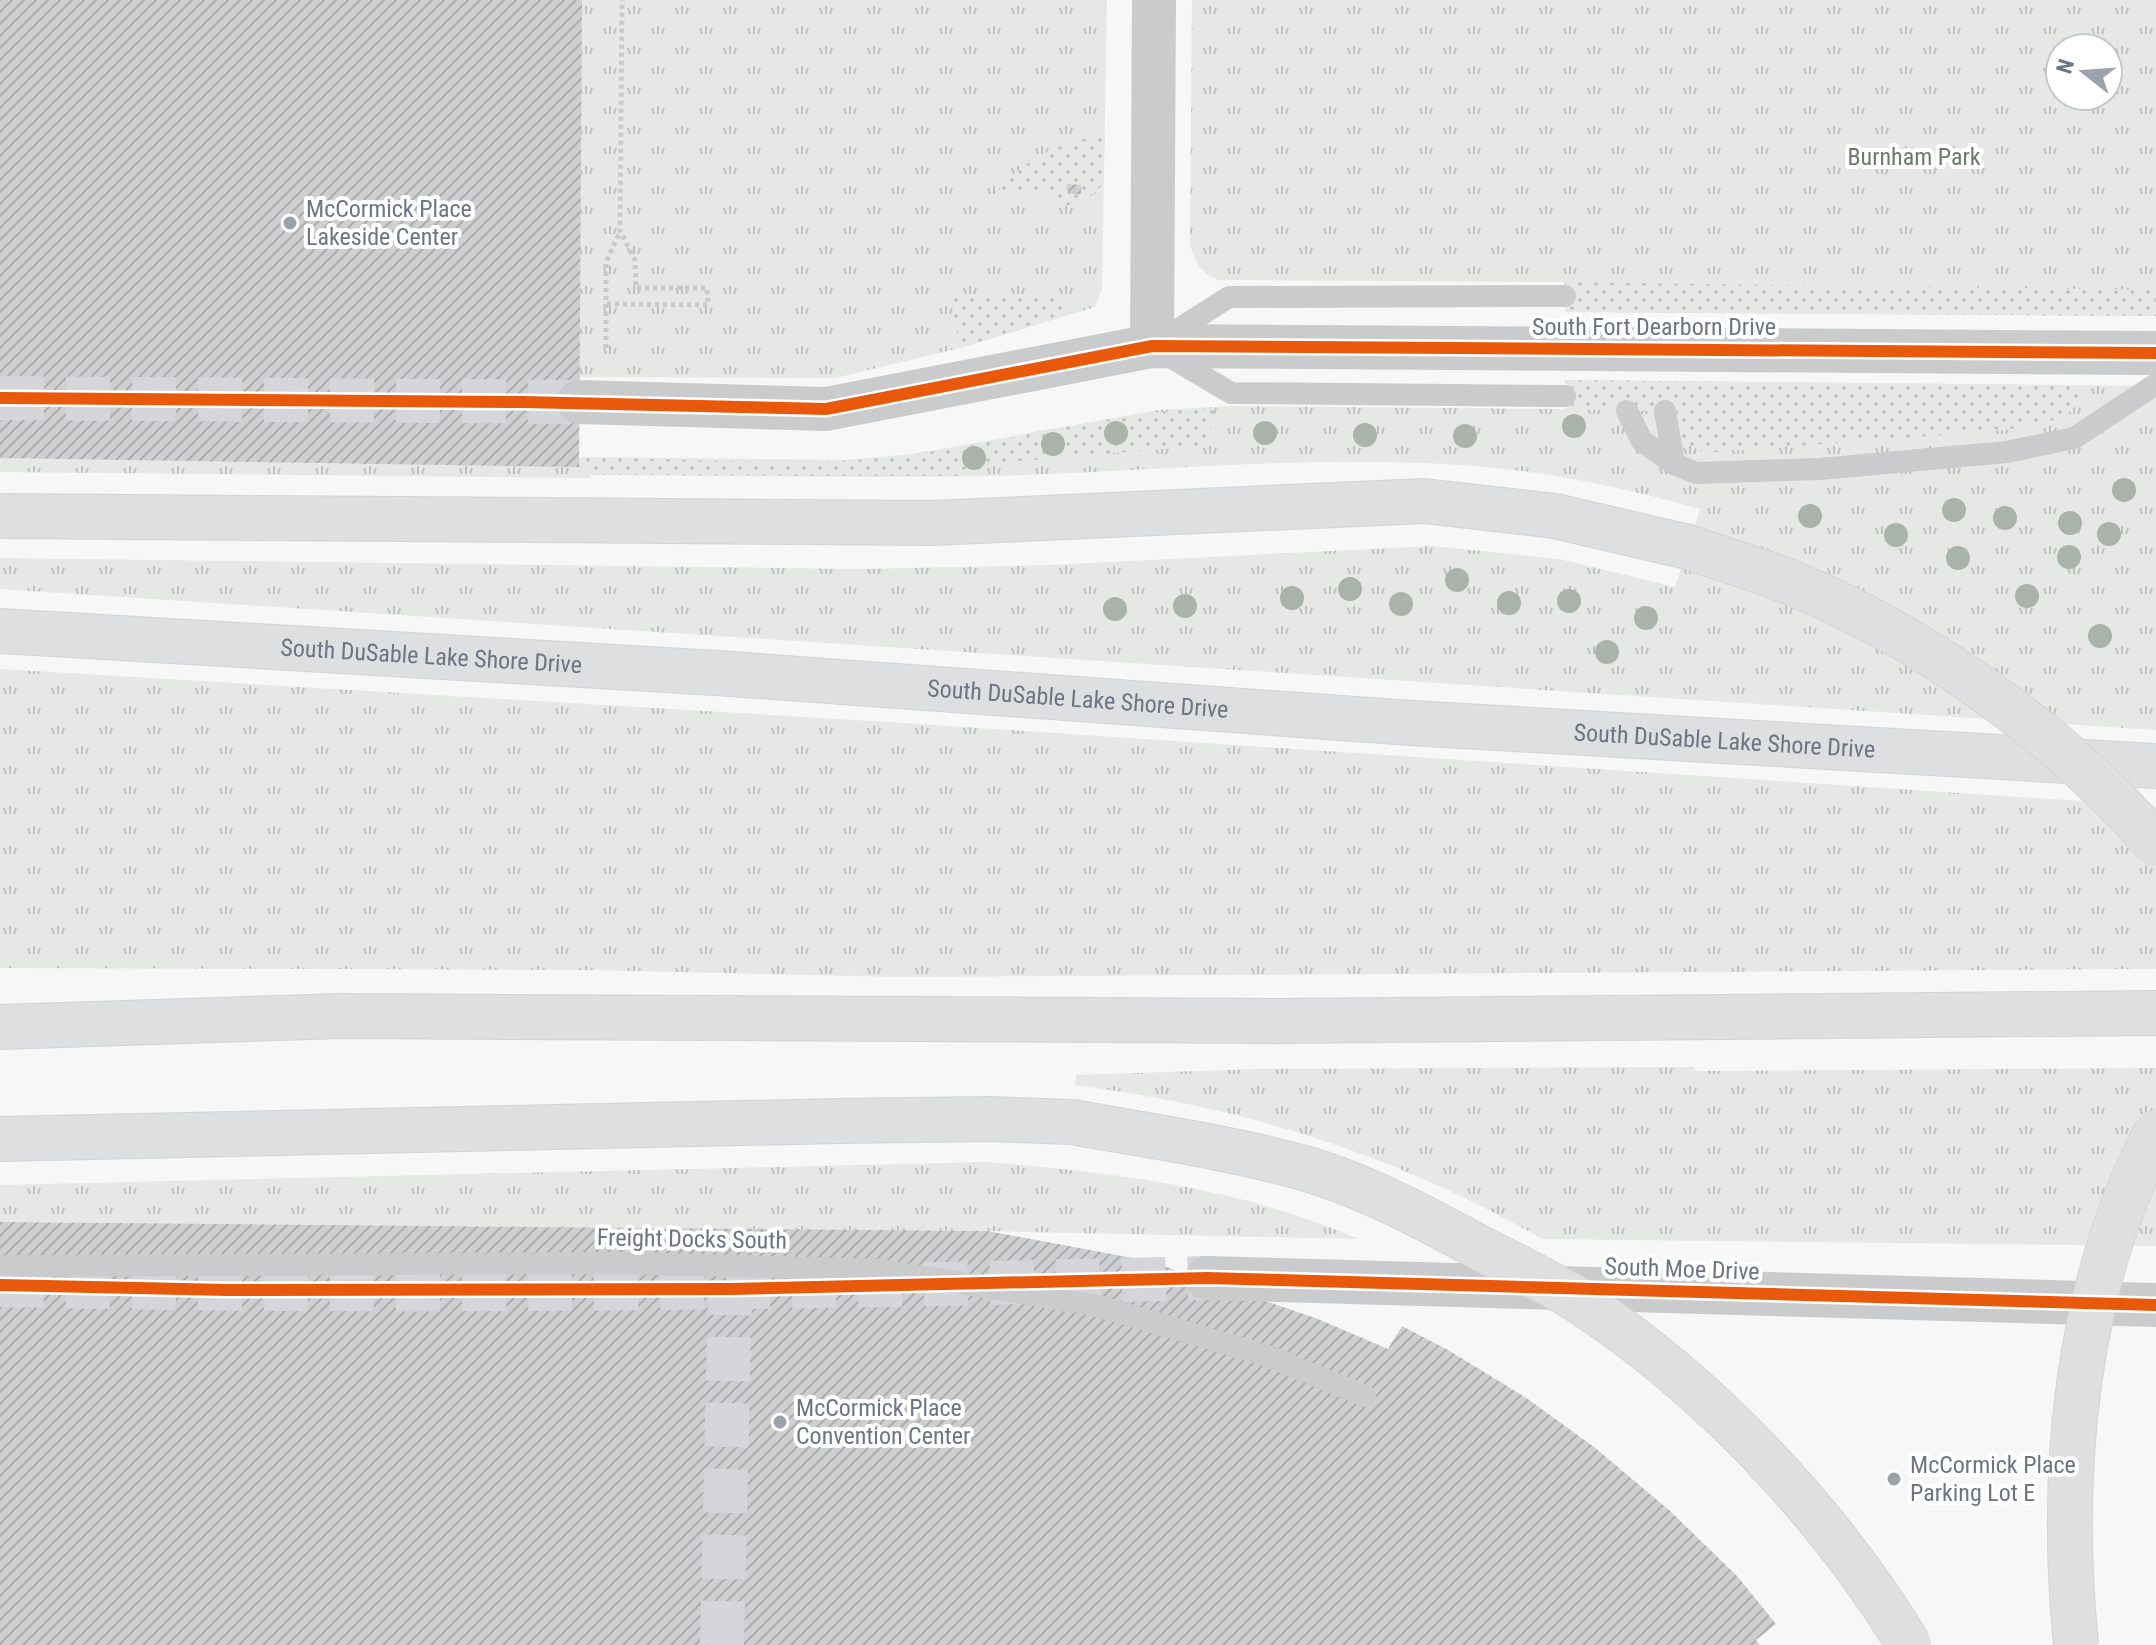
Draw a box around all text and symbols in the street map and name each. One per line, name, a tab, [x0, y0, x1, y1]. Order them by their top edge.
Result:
north arrow	[2044, 32, 2124, 112]
text: N	[2051, 56, 2079, 76]
park label: Burnham Park	[1847, 143, 1981, 171]
place label: McCormick Place Lakeside Center	[306, 195, 472, 251]
marker: McCormick Place Lakeside Center	[281, 214, 299, 232]
street label: South Fort Dearborn Drive	[1532, 313, 1776, 341]
street label: South DuSable Lake Shore Drive	[280, 633, 583, 679]
street label: South DuSable Lake Shore Drive	[926, 674, 1229, 724]
street label: South DuSable Lake Shore Drive	[1573, 718, 1876, 764]
street label: Freight Docks South	[597, 1223, 787, 1255]
street label: South Moe Drive	[1604, 1252, 1760, 1286]
place label: McCormick Place Convention Center	[796, 1394, 970, 1450]
marker: McCormick Place Convention Center	[771, 1413, 789, 1431]
place label: McCormick Place Parking Lot E	[1910, 1451, 2076, 1507]
marker: McCormick Place Parking Lot E	[1885, 1470, 1903, 1488]

